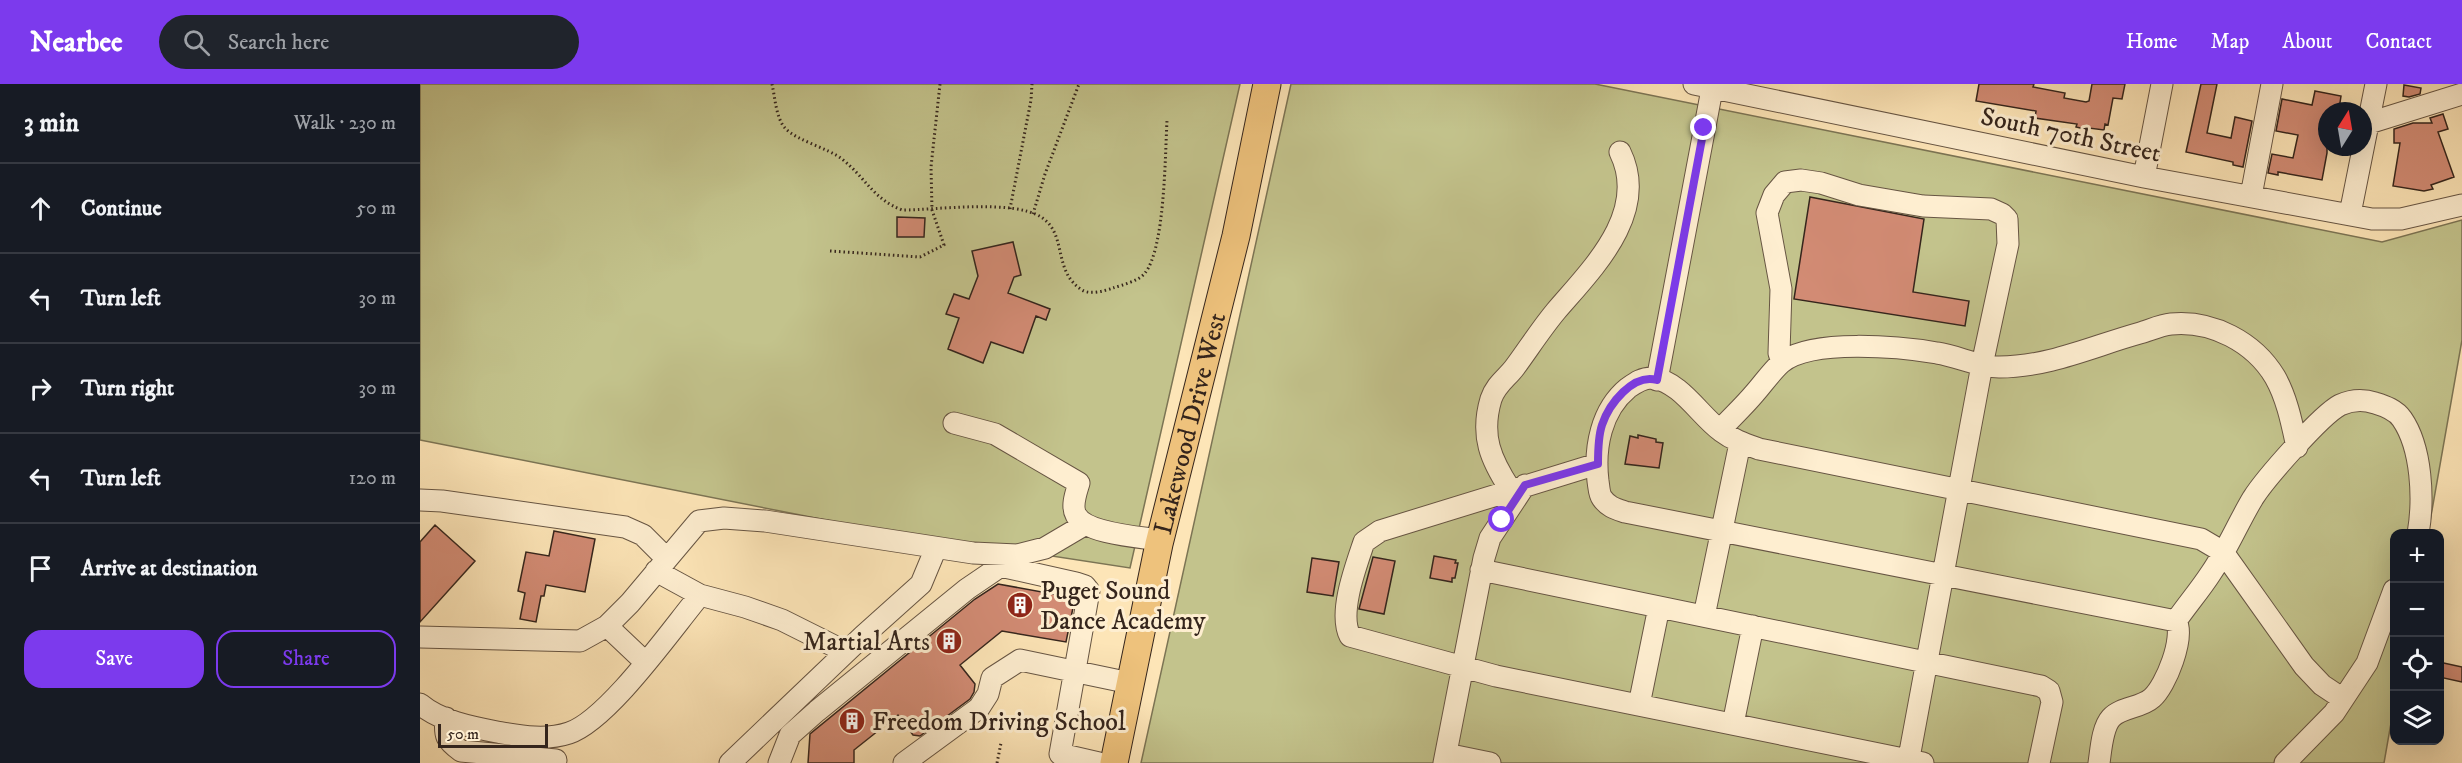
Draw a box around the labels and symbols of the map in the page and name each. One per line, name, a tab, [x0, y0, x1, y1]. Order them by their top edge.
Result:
street label: South 70th Street	[1978, 100, 2164, 171]
north arrow	[2318, 102, 2372, 156]
route end	[1690, 114, 1716, 140]
street label: Lakewood Drive West	[1147, 309, 1234, 538]
route start	[1488, 506, 1514, 532]
place label: Puget Sound Dance Academy	[1040, 575, 1206, 638]
building icon: Puget Sound Dance Academy	[1005, 590, 1035, 620]
place label: Martial Arts	[803, 626, 930, 659]
building icon: Martial Arts	[934, 626, 964, 656]
building icon: Freedom Driving School	[837, 706, 867, 736]
place label: Freedom Driving School	[872, 706, 1126, 739]
scale bar	[438, 721, 548, 748]

